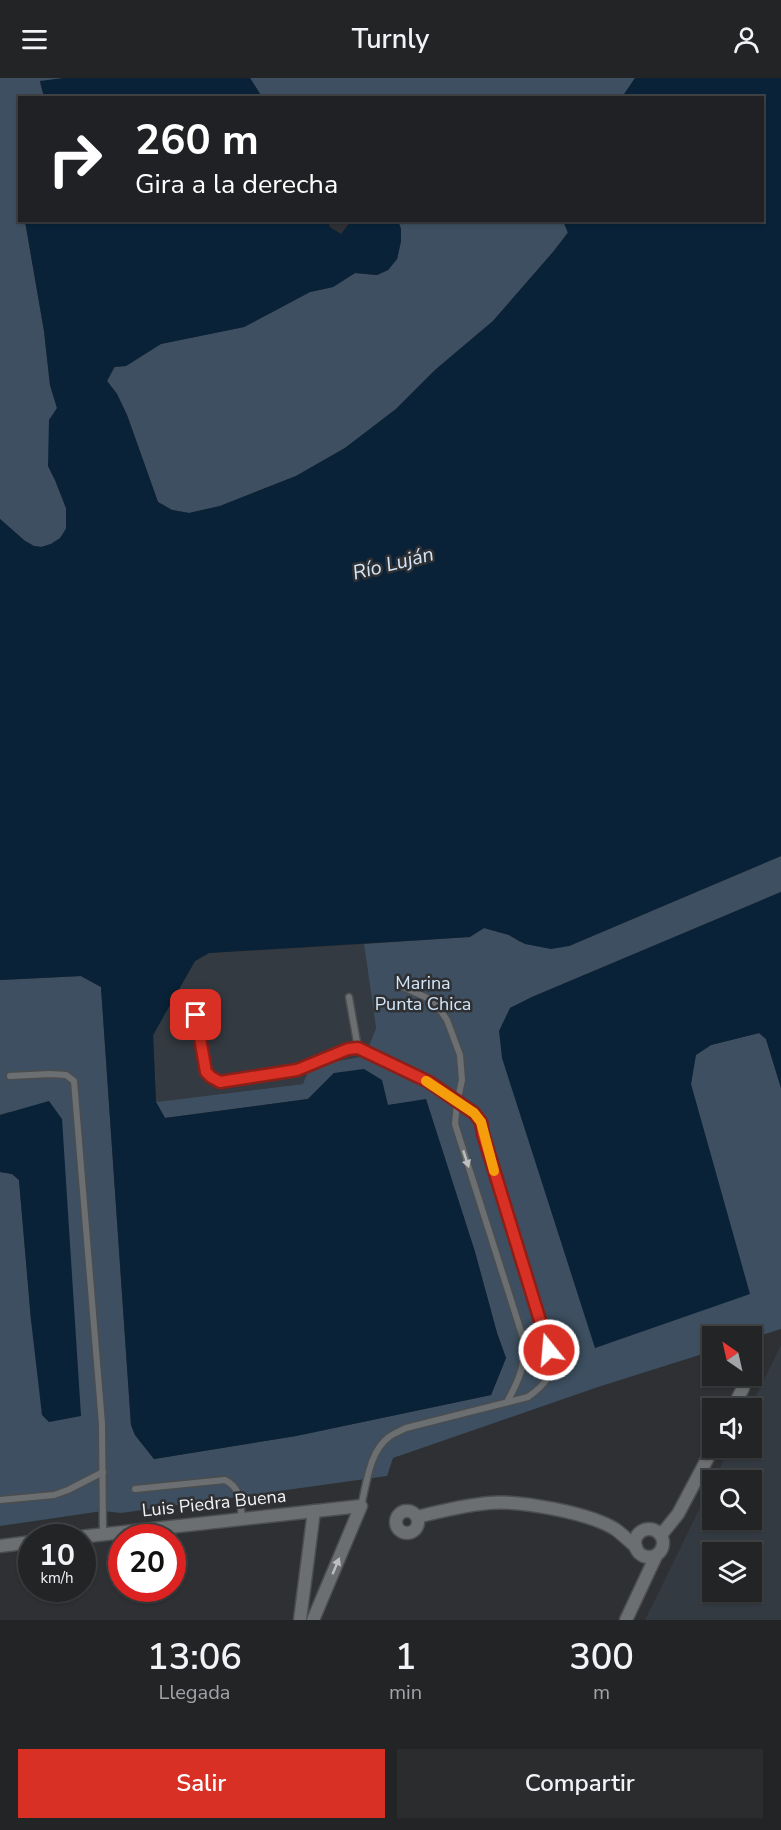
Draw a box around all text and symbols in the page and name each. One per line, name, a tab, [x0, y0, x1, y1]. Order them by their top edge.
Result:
text: Turnly	[352, 21, 429, 58]
icon: menu	[18, 23, 51, 56]
icon: person	[730, 23, 763, 56]
text: 260 m	[135, 112, 259, 169]
icon: right	[36, 120, 114, 198]
text: Gira a la derecha	[135, 166, 338, 203]
water label: Río Luján	[350, 540, 437, 587]
park label: Marina Punta Chica	[375, 971, 471, 1016]
pin	[170, 989, 221, 1040]
icon: arrive	[179, 998, 212, 1031]
one-way arrow	[462, 1150, 471, 1168]
position arrow	[517, 1318, 581, 1382]
north arrow	[702, 1326, 762, 1386]
map controls	[702, 1326, 762, 1602]
button: sound	[702, 1398, 762, 1458]
button: search	[702, 1470, 762, 1530]
street label: Luis Piedra Buena	[141, 1483, 287, 1523]
speed limit sign: 20	[108, 1524, 186, 1602]
text: 10	[39, 1535, 75, 1576]
button: layers	[702, 1542, 762, 1602]
one-way arrow	[332, 1557, 341, 1575]
text: km/h	[40, 1568, 74, 1588]
text: 13:06	[147, 1633, 242, 1682]
text: 1	[395, 1633, 416, 1682]
text: 300	[569, 1633, 634, 1682]
text: Llegada	[159, 1679, 230, 1706]
text: min	[389, 1679, 422, 1706]
text: m	[593, 1679, 610, 1706]
button: Salir	[18, 1749, 385, 1818]
button: Compartir	[397, 1749, 763, 1818]

